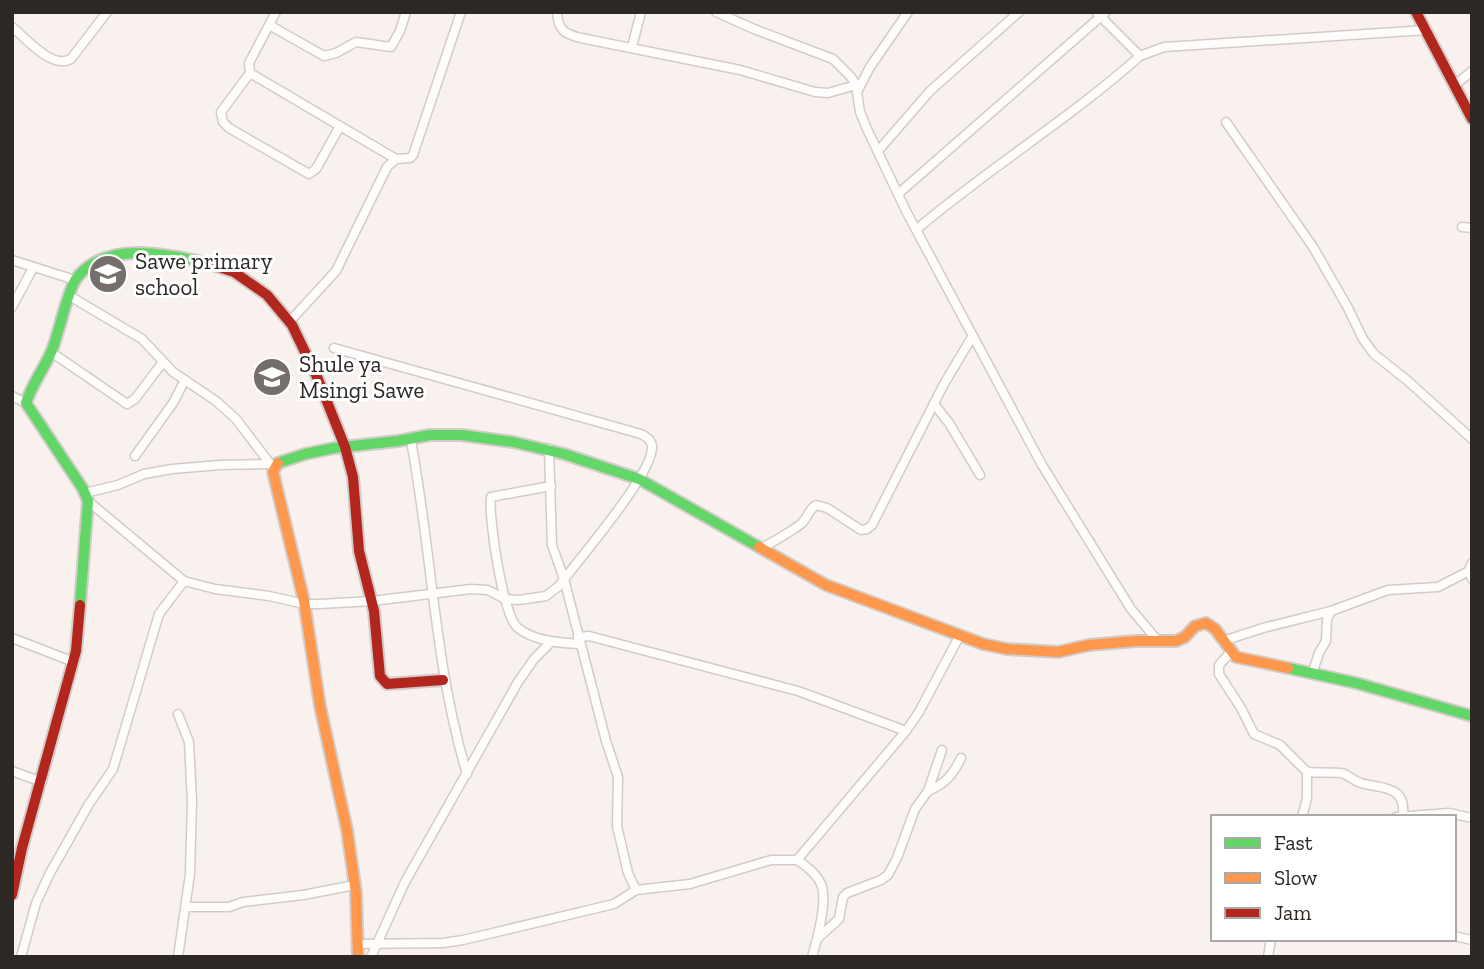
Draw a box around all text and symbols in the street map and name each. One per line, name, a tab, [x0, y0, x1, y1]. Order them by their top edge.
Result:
place label: Sawe primary school	[135, 247, 273, 301]
school or university icon: Sawe primary school	[87, 253, 129, 295]
place label: Shule ya Msingi Sawe	[299, 350, 424, 404]
school or university icon: Shule ya Msingi Sawe	[251, 356, 293, 398]
legend	[1211, 815, 1456, 941]
text: Fast	[1274, 830, 1313, 855]
text: Slow	[1274, 865, 1317, 890]
text: Jam	[1274, 900, 1311, 925]

